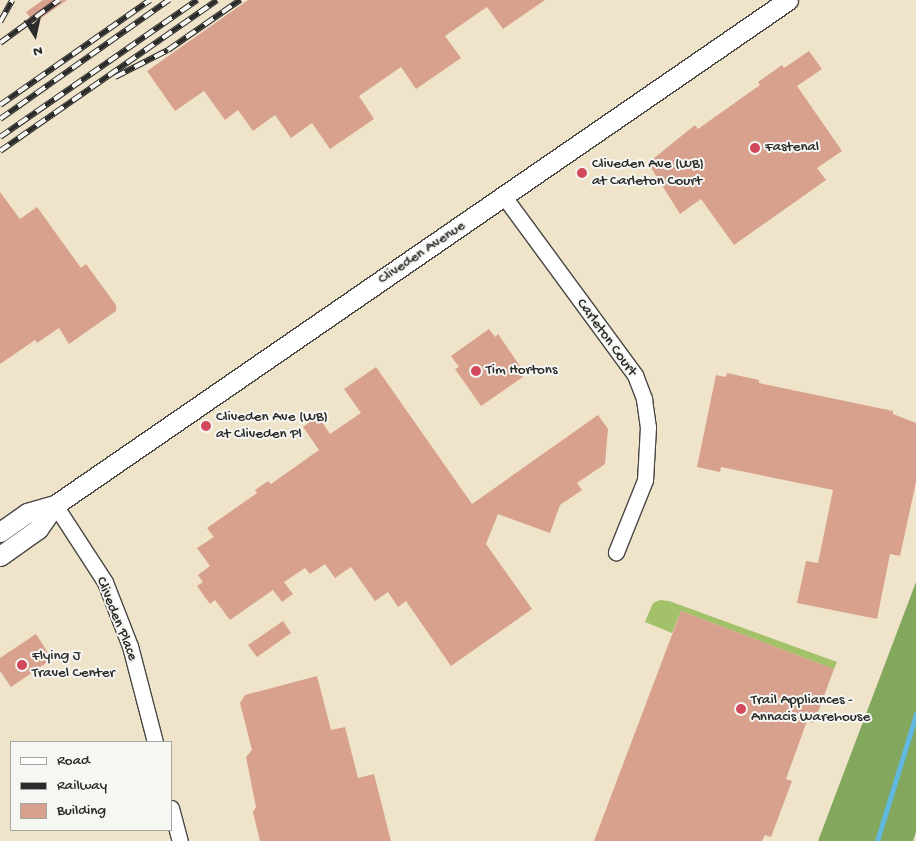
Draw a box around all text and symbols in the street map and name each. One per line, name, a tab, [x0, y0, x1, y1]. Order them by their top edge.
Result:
north arrow	[10, 10, 60, 60]
text: N	[32, 41, 44, 59]
place label: Fastenal	[765, 139, 819, 157]
marker: Fastenal	[749, 142, 761, 154]
place label: Cliveden Ave (WB) at Carleton Court	[592, 155, 704, 190]
marker: Cliveden Ave (WB) at Carleton Court	[576, 167, 588, 179]
street label: Cliveden Avenue	[375, 217, 469, 289]
street label: Carleton Court	[572, 296, 640, 380]
place label: Tim Hortons	[486, 362, 557, 380]
marker: Tim Hortons	[470, 365, 482, 377]
place label: Cliveden Ave (WB) at Cliveden Pl	[216, 408, 328, 443]
marker: Cliveden Ave (WB) at Cliveden Pl	[200, 420, 212, 432]
street label: Cliveden Place	[91, 574, 141, 664]
place label: Flying J Travel Center	[32, 647, 115, 682]
marker: Flying J Travel Center	[16, 659, 28, 671]
place label: Trail Appliances - Annacis Warehouse	[751, 691, 870, 726]
marker: Trail Appliances - Annacis Warehouse	[735, 703, 747, 715]
legend	[10, 741, 172, 831]
text: Road	[57, 752, 90, 770]
text: Railway	[57, 777, 107, 795]
text: Building	[57, 802, 106, 820]

